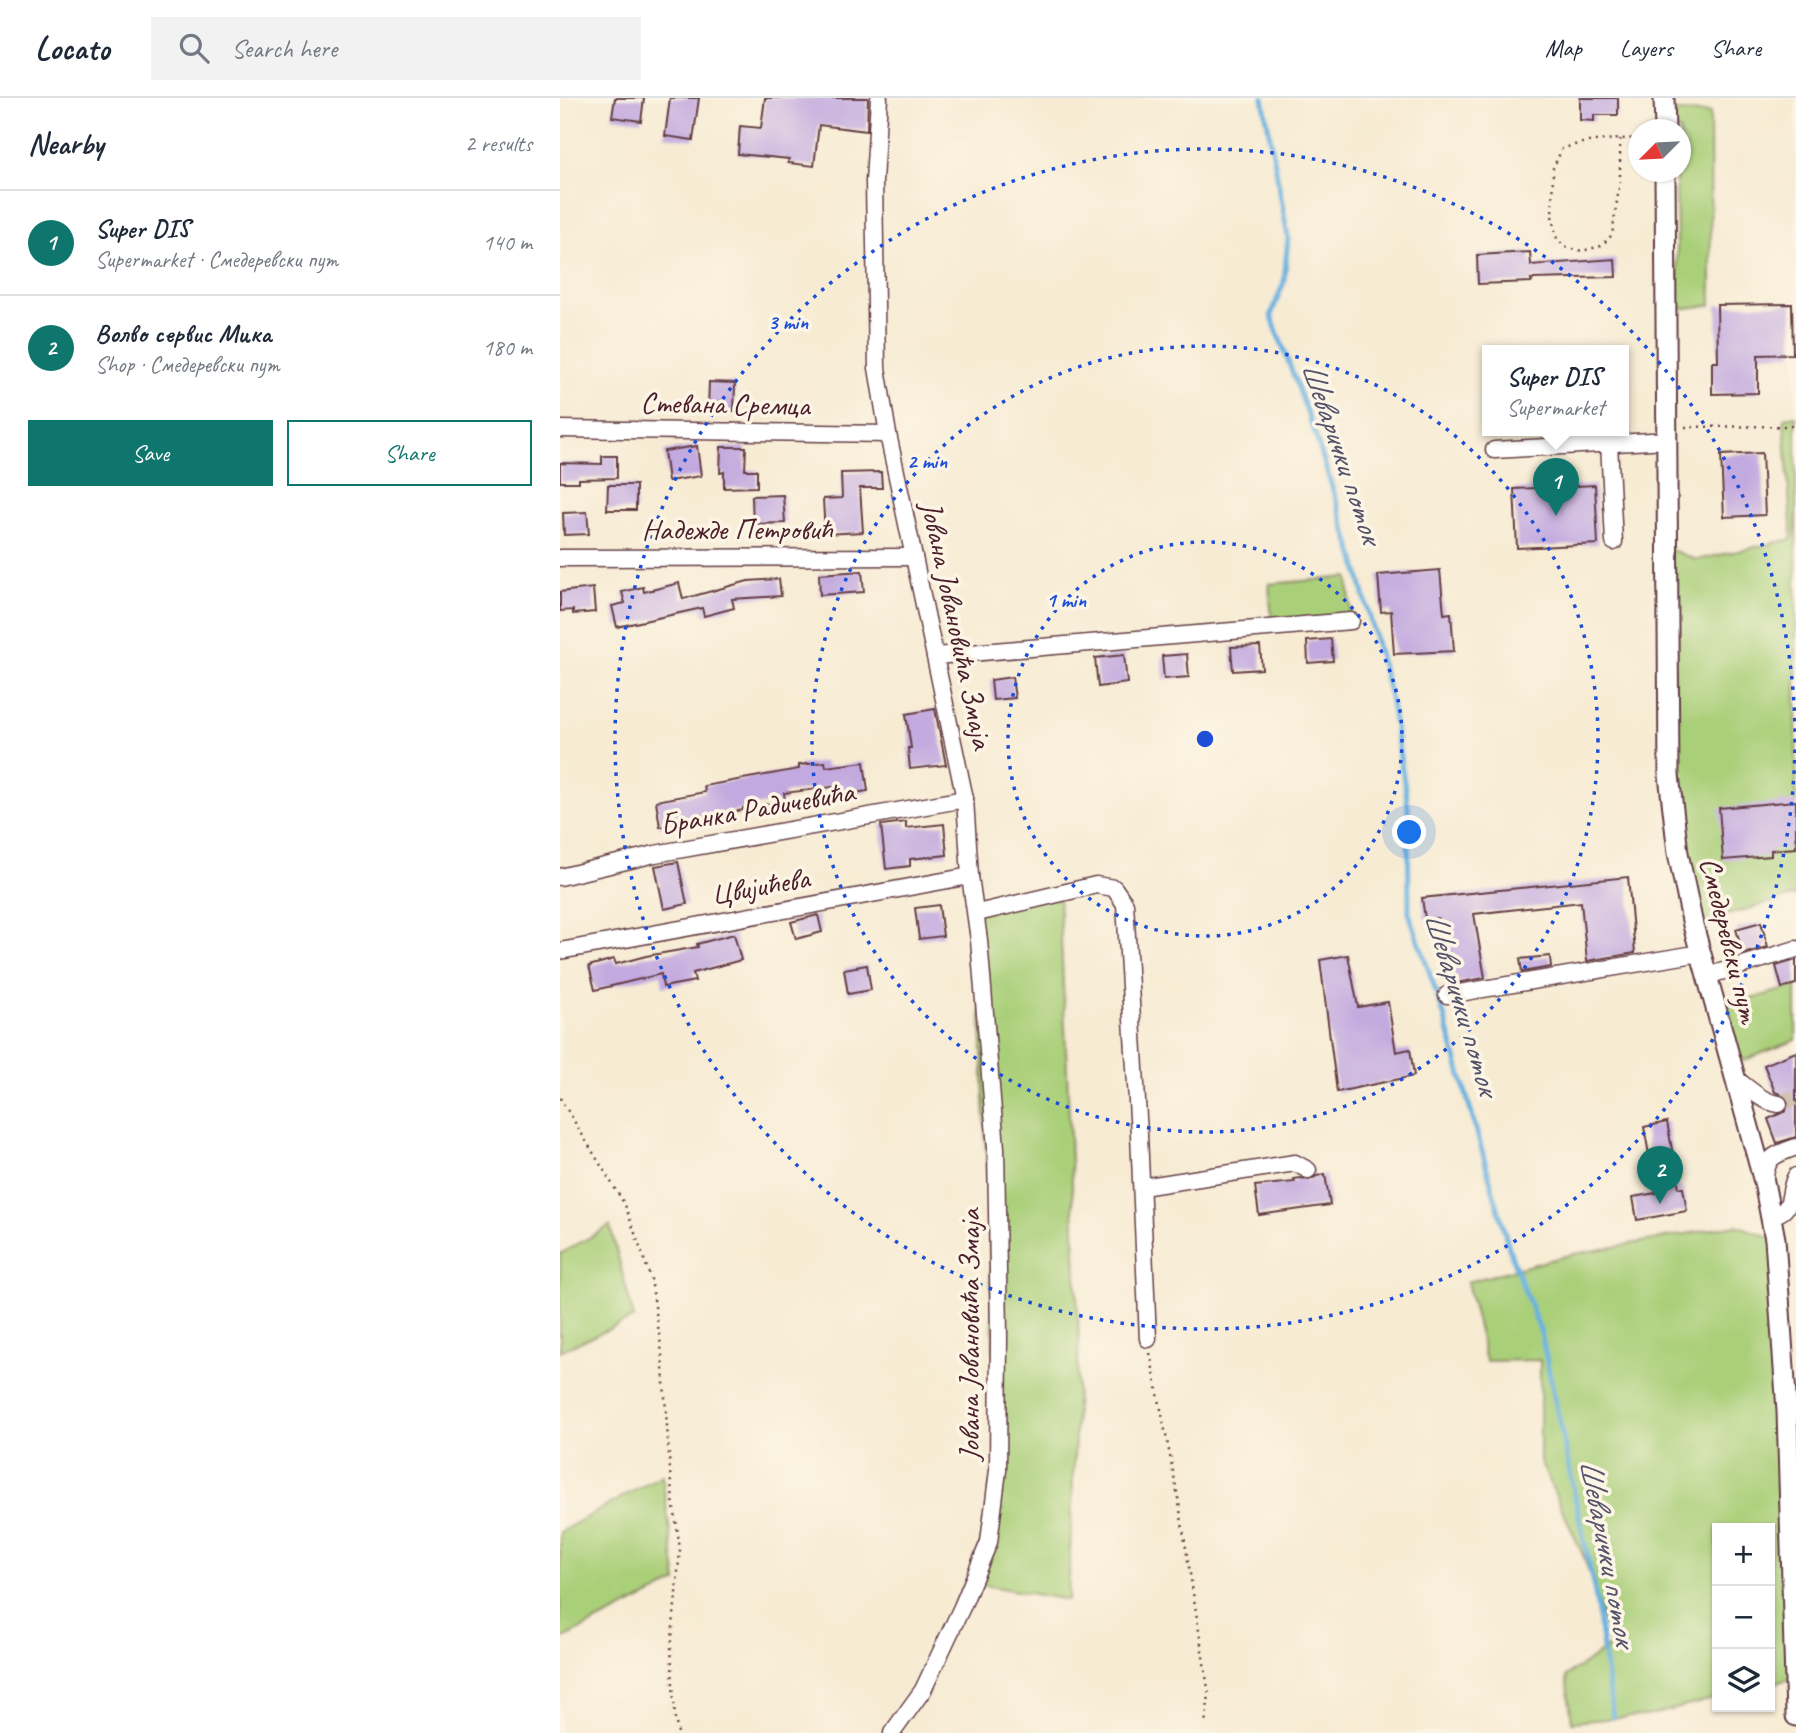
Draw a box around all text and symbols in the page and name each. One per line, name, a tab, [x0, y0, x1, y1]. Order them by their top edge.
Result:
search box	[151, 17, 641, 80]
text: Locato	[35, 27, 109, 69]
icon: search	[175, 29, 213, 67]
text: Search here	[231, 32, 337, 65]
text: Map	[1545, 33, 1582, 63]
text: Layers	[1620, 33, 1673, 63]
text: Share	[1711, 33, 1761, 63]
north arrow	[1628, 119, 1691, 182]
text: Nearby	[28, 125, 104, 163]
text: 2 results	[465, 129, 532, 158]
text: Super DIS	[95, 212, 190, 245]
text: 1	[46, 228, 56, 257]
text: 140 m	[483, 228, 532, 257]
text: Supermarket · Смедеревски пут	[95, 245, 338, 274]
text: 3 min	[768, 309, 808, 335]
text: Волво сервис Мика	[95, 317, 272, 350]
text: 2	[46, 333, 56, 362]
text: 180 m	[483, 333, 532, 362]
popup	[1482, 345, 1629, 436]
text: Shop · Смедеревски пут	[95, 350, 279, 379]
water label: Шеварички поток	[1292, 356, 1394, 554]
text: Super DIS	[1507, 360, 1601, 393]
street label: Стевана Сремца	[640, 384, 812, 425]
text: Supermarket	[1507, 393, 1604, 422]
button: Save	[28, 420, 273, 486]
button: Share	[287, 420, 532, 486]
text: 2 min	[907, 448, 947, 474]
pin: 1	[1533, 458, 1579, 516]
street label: Јована Јовановића Змаја	[912, 496, 1002, 754]
street label: Надежде Петровић	[642, 510, 834, 548]
text: 1 min	[1046, 587, 1086, 613]
centre of rings	[1193, 727, 1217, 751]
street label: Бранка Радичевића	[657, 772, 859, 844]
your location	[1392, 815, 1426, 849]
street label: Смедеревски пут	[1691, 853, 1769, 1028]
street label: Цвијићева	[708, 858, 814, 913]
water label: Шеварички поток	[1415, 907, 1511, 1105]
pin: 2	[1637, 1146, 1683, 1204]
street label: Јована Јовановића Змаја	[950, 1207, 988, 1463]
water label: Шеварички поток	[1570, 1456, 1647, 1655]
map controls	[1712, 1523, 1775, 1712]
button: +	[1712, 1523, 1775, 1586]
button: −	[1712, 1586, 1775, 1649]
button: layers	[1712, 1649, 1775, 1712]

